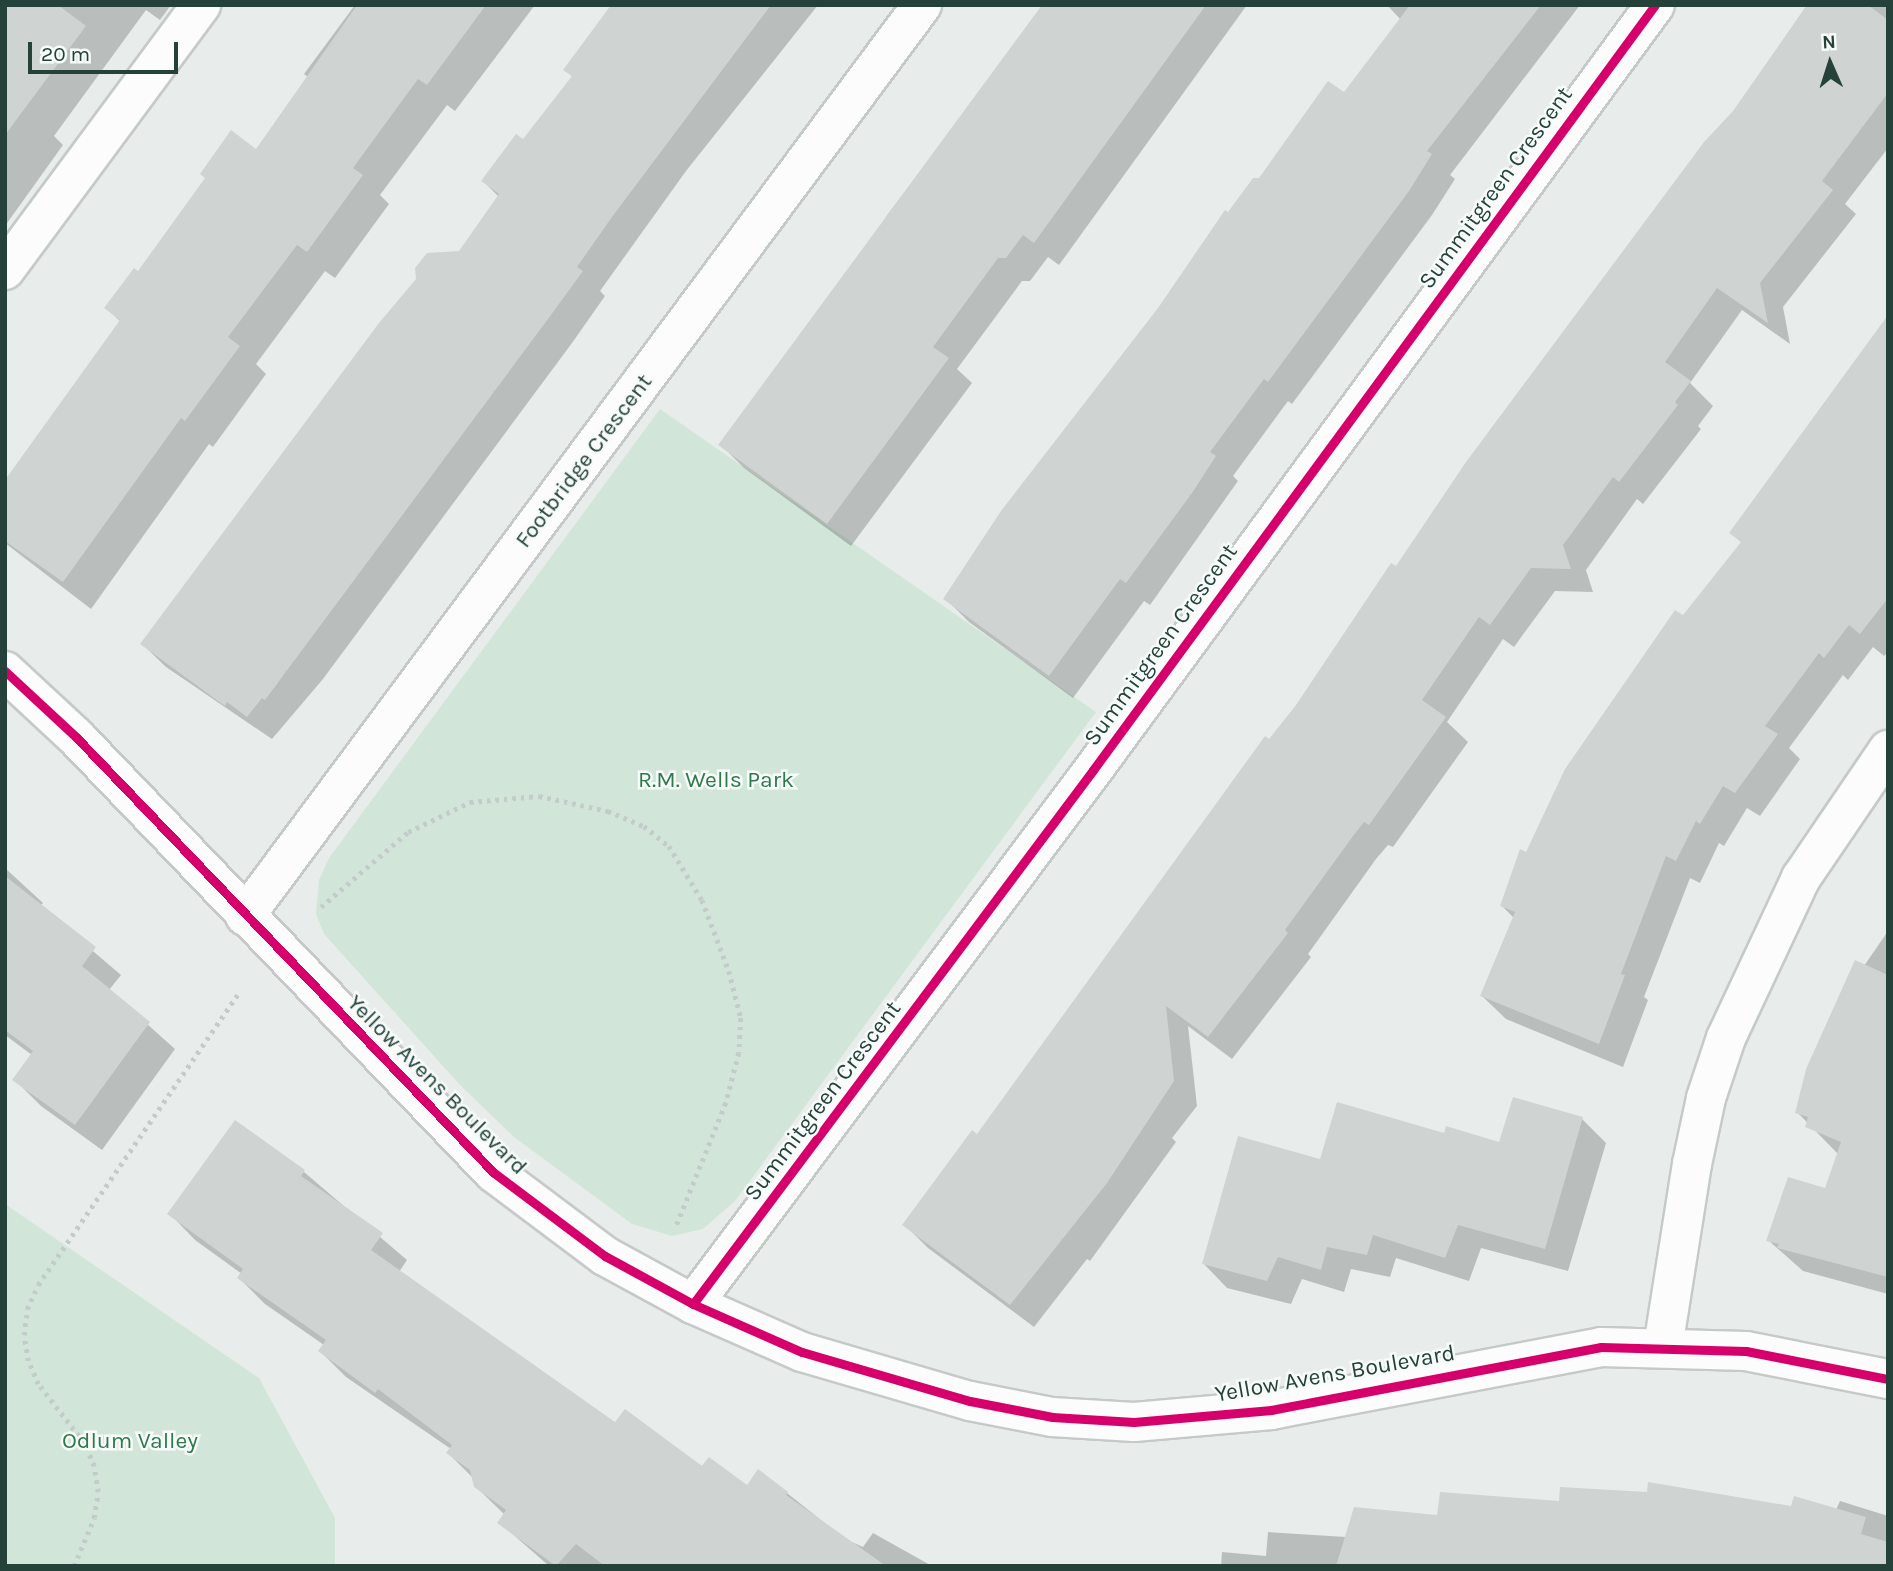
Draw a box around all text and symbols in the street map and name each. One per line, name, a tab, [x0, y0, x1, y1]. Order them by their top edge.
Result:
scale bar	[32, 28, 182, 72]
north arrow	[1795, 28, 1865, 98]
text: N	[1822, 31, 1836, 53]
text: 20 m	[41, 42, 90, 66]
street label: Summitgreen Crescent	[1413, 82, 1579, 294]
street label: Footbridge Crescent	[510, 369, 658, 553]
street label: Summitgreen Crescent	[1078, 539, 1244, 751]
park label: R.M. Wells Park	[638, 766, 794, 794]
street label: Yellow Avens Boulevard	[341, 989, 533, 1181]
street label: Summitgreen Crescent	[739, 996, 907, 1206]
street label: Yellow Avens Boulevard	[1213, 1339, 1457, 1409]
park label: Odlum Valley	[62, 1427, 198, 1455]

